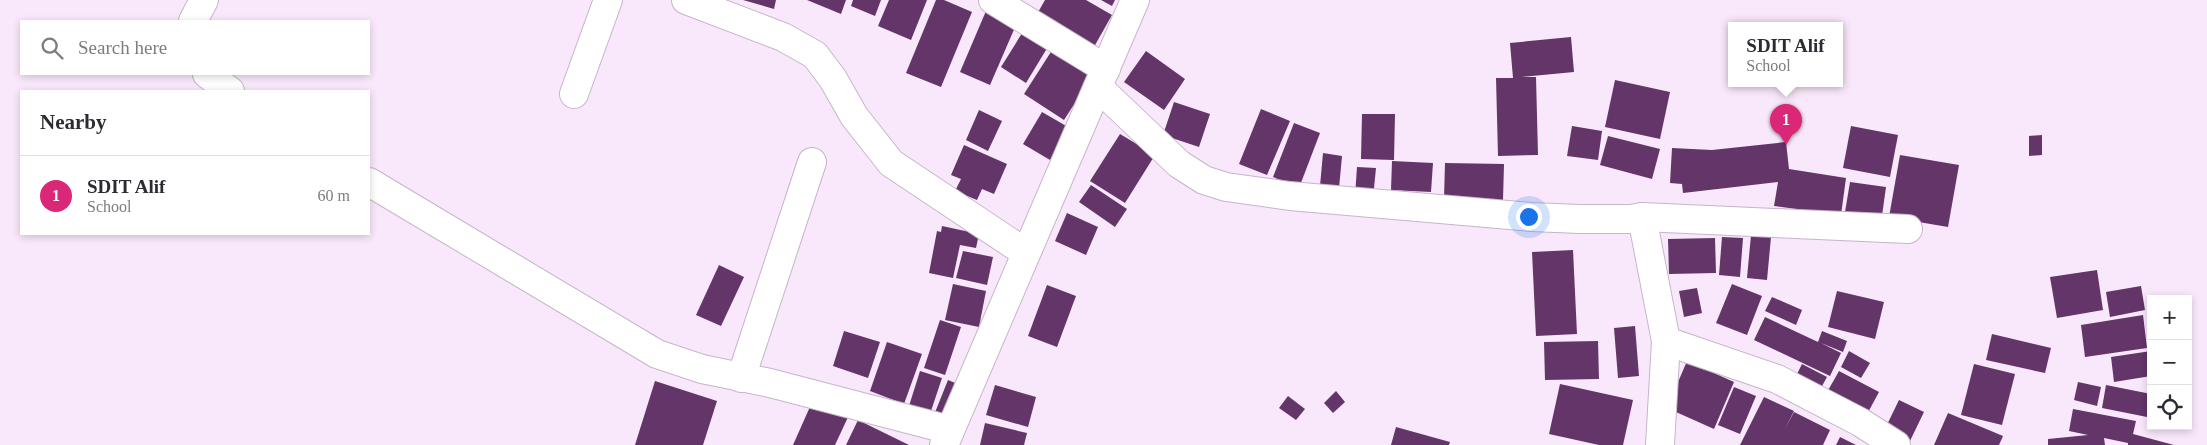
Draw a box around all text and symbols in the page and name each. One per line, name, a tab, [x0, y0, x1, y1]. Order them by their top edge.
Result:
search box	[20, 20, 370, 75]
popup	[1728, 22, 1843, 87]
icon: search	[38, 34, 66, 62]
text: SDIT Alif	[1746, 35, 1825, 56]
text: Search here	[78, 37, 167, 58]
text: School	[1746, 57, 1791, 74]
pin: 1	[1770, 104, 1802, 145]
text: Nearby	[40, 110, 107, 134]
text: SDIT Alif	[87, 176, 165, 197]
text: 1	[52, 187, 60, 204]
text: 60 m	[318, 187, 350, 204]
text: School	[87, 198, 131, 215]
your location	[1516, 204, 1542, 230]
map controls	[2147, 295, 2192, 430]
button: +	[2147, 295, 2192, 340]
button: −	[2147, 340, 2192, 385]
button: locate	[2147, 385, 2192, 430]

